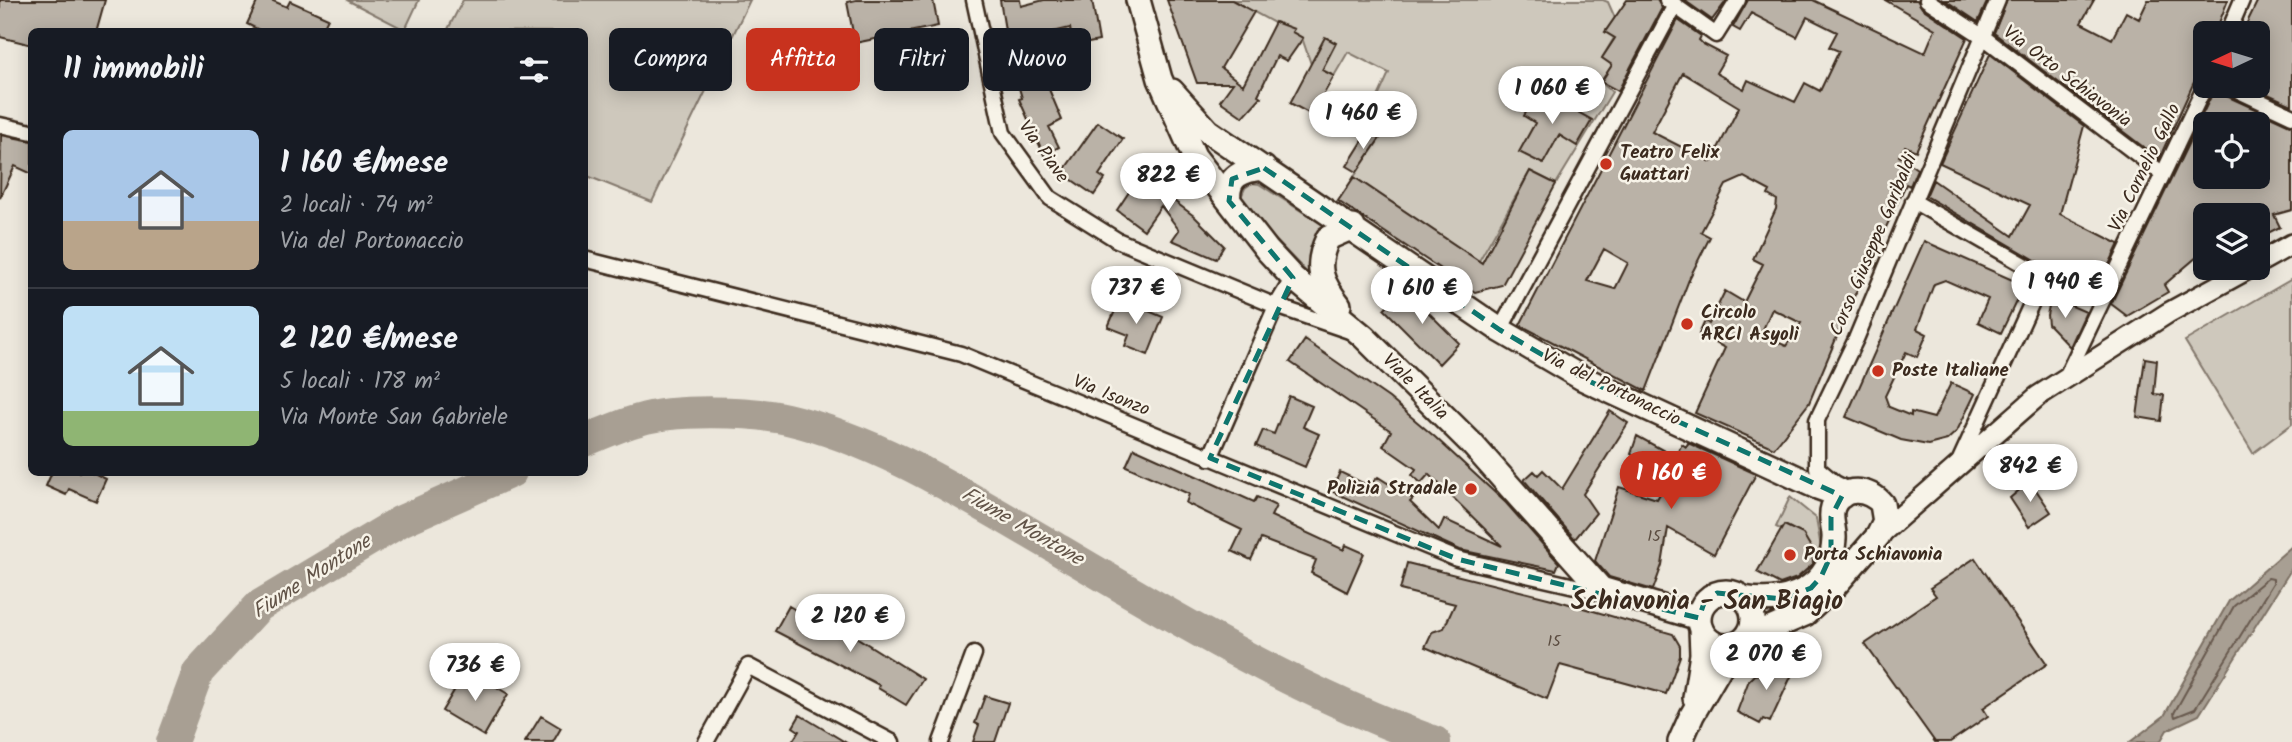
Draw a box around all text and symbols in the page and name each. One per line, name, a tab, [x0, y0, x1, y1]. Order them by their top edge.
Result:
street label: Via Orto Schiavonia	[1996, 18, 2138, 136]
north arrow	[2193, 21, 2270, 98]
map controls	[2193, 21, 2270, 280]
chip: Compra	[609, 28, 732, 91]
chip: Affitta	[746, 28, 860, 91]
chip: Filtri	[874, 28, 969, 91]
chip: Nuovo	[983, 28, 1091, 91]
text: 11 immobili	[63, 46, 204, 94]
icon: filters	[515, 51, 553, 89]
pin: 1 060 €	[1487, 66, 1617, 126]
text: 1 060 €	[1514, 71, 1590, 107]
pin: 1 460 €	[1298, 92, 1428, 151]
text: 1 460 €	[1325, 96, 1401, 132]
street label: Via Cornelio Gallo	[2101, 99, 2189, 237]
button: locate	[2193, 112, 2270, 189]
street label: Via Piave	[1010, 114, 1076, 190]
place label: Teatro Felix Guattari	[1620, 138, 1720, 190]
text: 1 160 €/mese	[280, 140, 448, 188]
street label: Corso Giuseppe Garibaldi	[1822, 148, 1927, 341]
pin: 822 €	[1119, 154, 1217, 213]
marker: Teatro Felix Guattari	[1598, 156, 1614, 172]
icon: home	[119, 158, 203, 242]
text: 822 €	[1136, 158, 1200, 194]
text: 2 locali · 74 m²	[280, 188, 433, 224]
button: layers	[2193, 203, 2270, 280]
text: Via del Portonaccio	[280, 224, 464, 260]
pin: 1 940 €	[2000, 260, 2130, 320]
text: 1 940 €	[2027, 265, 2103, 301]
pin: 737 €	[1087, 266, 1185, 326]
pin: 1 610 €	[1357, 266, 1487, 326]
text: 737 €	[1107, 271, 1165, 307]
text: 1 610 €	[1387, 271, 1457, 307]
place label: Circolo ARCI Asyoli	[1701, 298, 1800, 350]
text: 2 120 €/mese	[280, 316, 458, 364]
marker: Circolo ARCI Asyoli	[1679, 316, 1695, 332]
icon: home	[119, 334, 203, 418]
street label: Via del Portonaccio	[1536, 341, 1686, 435]
street label: Viale Italia	[1374, 346, 1456, 428]
place label: Poste Italiane	[1892, 356, 2009, 386]
marker: Poste Italiane	[1870, 363, 1886, 379]
text: 5 locali · 178 m²	[280, 364, 440, 400]
street label: Via Isonzo	[1068, 367, 1154, 425]
text: Via Monte San Gabriele	[280, 400, 508, 436]
pin: 842 €	[1981, 444, 2079, 504]
text: 842 €	[1999, 449, 2061, 485]
pin: 1 160 €	[1606, 452, 1736, 511]
text: 1 160 €	[1636, 456, 1706, 492]
place label: Polizia Stradale	[1327, 474, 1457, 504]
water label: Fiume Montone	[955, 479, 1091, 577]
marker: Polizia Stradale	[1463, 481, 1479, 497]
house number: 15	[1647, 524, 1662, 549]
water label: Fiume Montone	[246, 525, 380, 628]
place label: Porta Schiavonia	[1804, 540, 1943, 570]
marker: Porta Schiavonia	[1782, 547, 1798, 563]
district label: Schiavonia - San Biagio	[1571, 581, 1843, 623]
pin: 2 120 €	[785, 594, 915, 654]
text: 2 120 €	[811, 599, 889, 635]
house number: 15	[1547, 629, 1562, 654]
pin: 2 070 €	[1701, 632, 1831, 692]
text: 2 070 €	[1726, 637, 1806, 673]
pin: 736 €	[426, 644, 524, 703]
text: 736 €	[445, 648, 505, 684]

